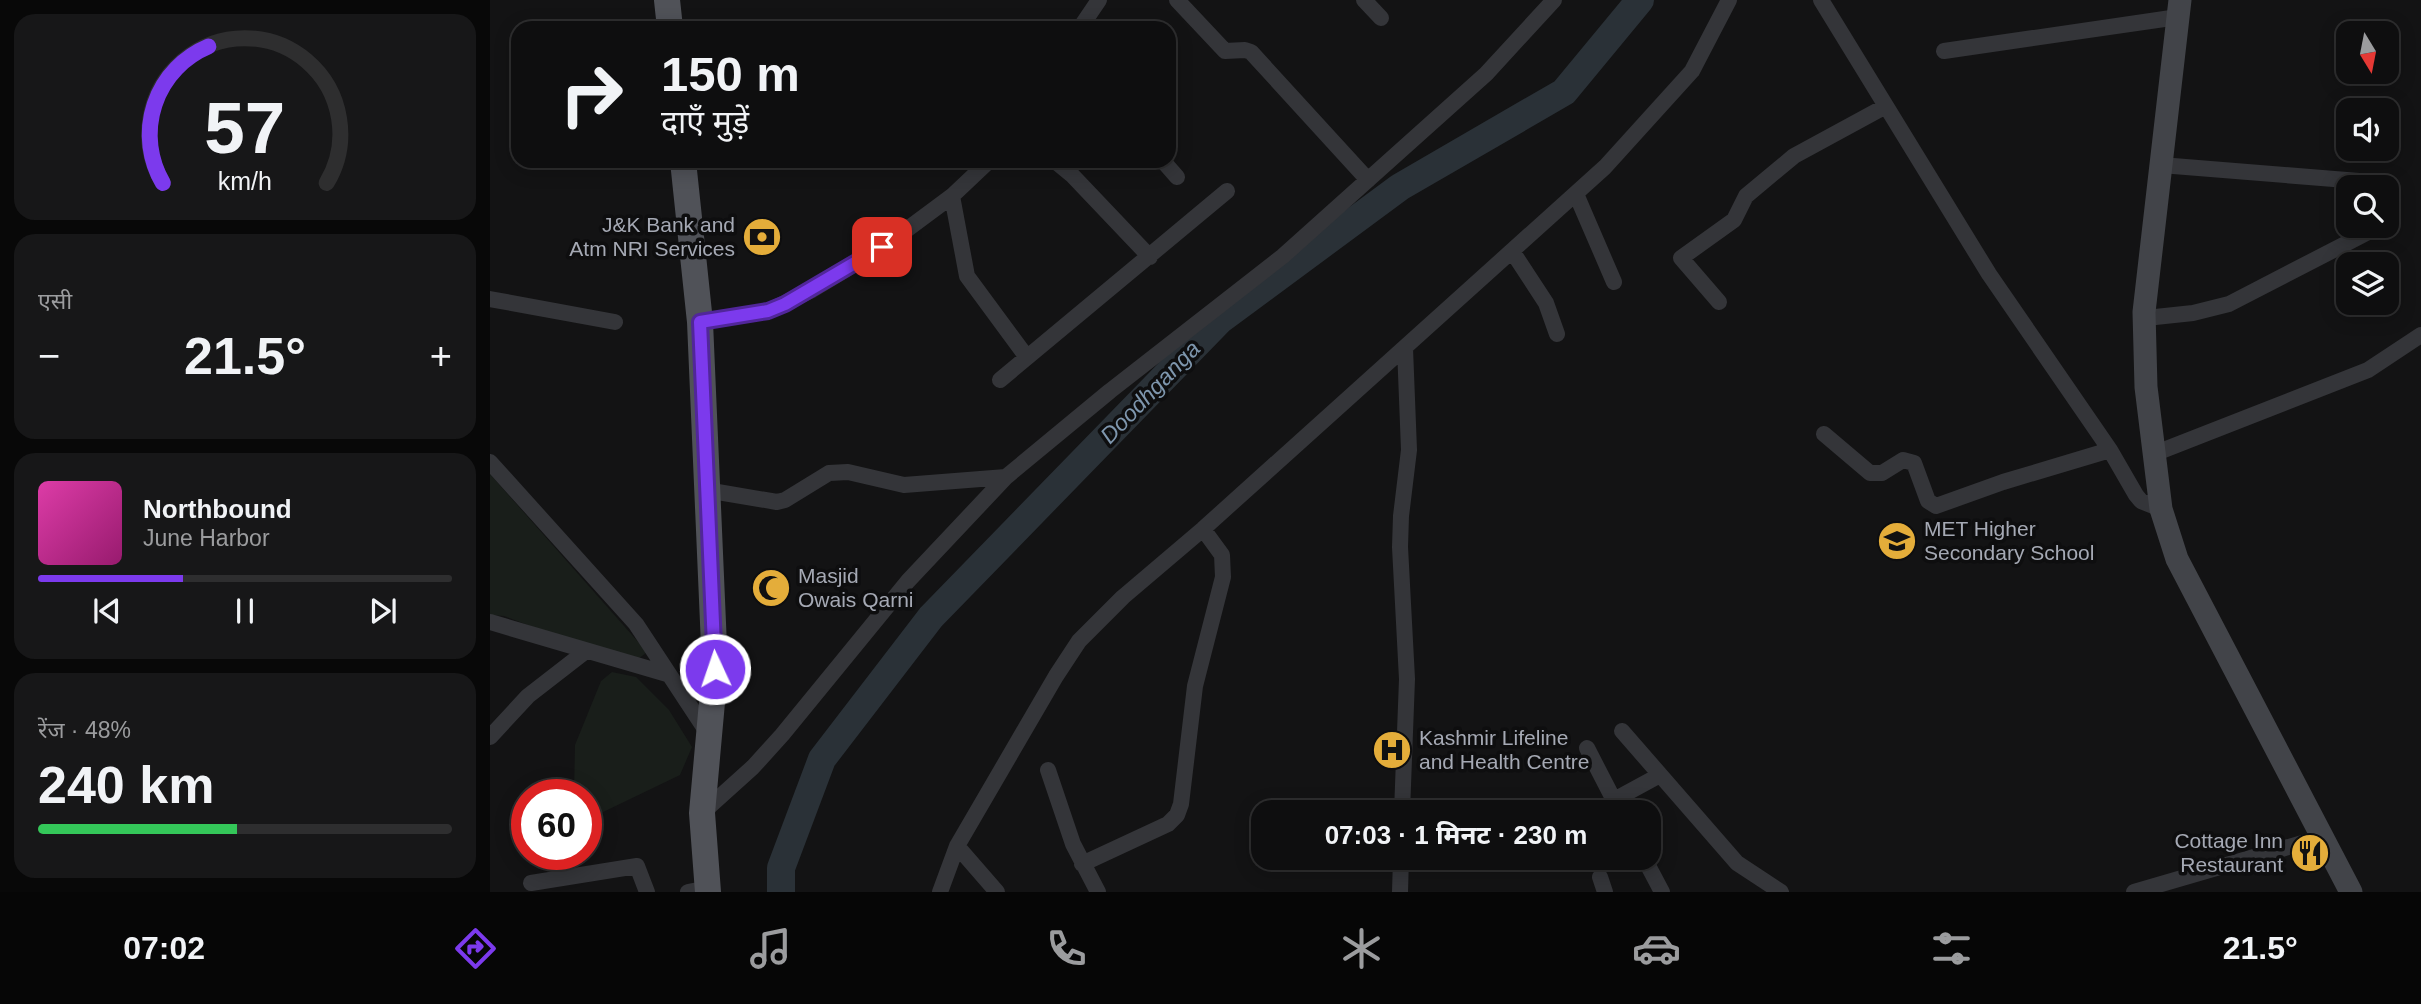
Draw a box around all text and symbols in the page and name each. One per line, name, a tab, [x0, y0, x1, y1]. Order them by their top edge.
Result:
north arrow	[2336, 21, 2399, 84]
map controls	[2336, 21, 2399, 315]
text: 150 m	[661, 47, 800, 101]
icon: right	[546, 49, 637, 140]
text: 57	[205, 87, 285, 168]
button: sound	[2336, 98, 2399, 161]
text: दाएँ मुड़ें	[661, 104, 749, 140]
text: km/h	[218, 167, 272, 195]
button: search	[2336, 175, 2399, 238]
place label: J&K Bank and Atm NRI Services	[569, 213, 735, 260]
bank icon: J&K Bank and Atm NRI Services	[741, 216, 783, 258]
pin	[852, 217, 912, 277]
icon: arrive	[863, 228, 901, 266]
button: layers	[2336, 252, 2399, 315]
text: एसी	[38, 288, 72, 314]
text: 21.5°	[184, 327, 306, 385]
text: −	[38, 335, 60, 377]
text: +	[430, 335, 452, 377]
water label: Doodhganga	[1095, 336, 1205, 448]
text: Northbound	[143, 494, 292, 524]
place label: MET Higher Secondary School	[1924, 517, 2094, 564]
school or university icon: MET Higher Secondary School	[1876, 520, 1918, 562]
text: June Harbor	[143, 525, 270, 551]
place label: Masjid Owais Qarni	[798, 564, 914, 611]
mosque icon: Masjid Owais Qarni	[750, 567, 792, 609]
icon: previous	[88, 592, 126, 630]
icon: pause	[226, 592, 264, 630]
icon: next	[364, 592, 402, 630]
position arrow	[678, 632, 752, 706]
text: रेंज · 48%	[38, 717, 131, 743]
place label: Kashmir Lifeline and Health Centre	[1419, 726, 1589, 773]
hospital icon: Kashmir Lifeline and Health Centre	[1371, 729, 1413, 771]
text: 240 km	[38, 756, 214, 814]
speed limit sign: 60	[511, 779, 602, 870]
text: 07:03 · 1 मिनट · 230 m	[1325, 820, 1587, 850]
place label: Cottage Inn Restaurant	[2174, 829, 2283, 876]
restaurant icon: Cottage Inn Restaurant	[2289, 832, 2331, 874]
icon: directions	[451, 924, 500, 973]
icon: music	[746, 924, 795, 973]
icon: phone	[1042, 924, 1091, 973]
icon: climate	[1337, 924, 1386, 973]
icon: car	[1632, 924, 1681, 973]
icon: filters	[1927, 924, 1976, 973]
text: 07:02	[123, 930, 205, 966]
text: 21.5°	[2223, 930, 2298, 966]

